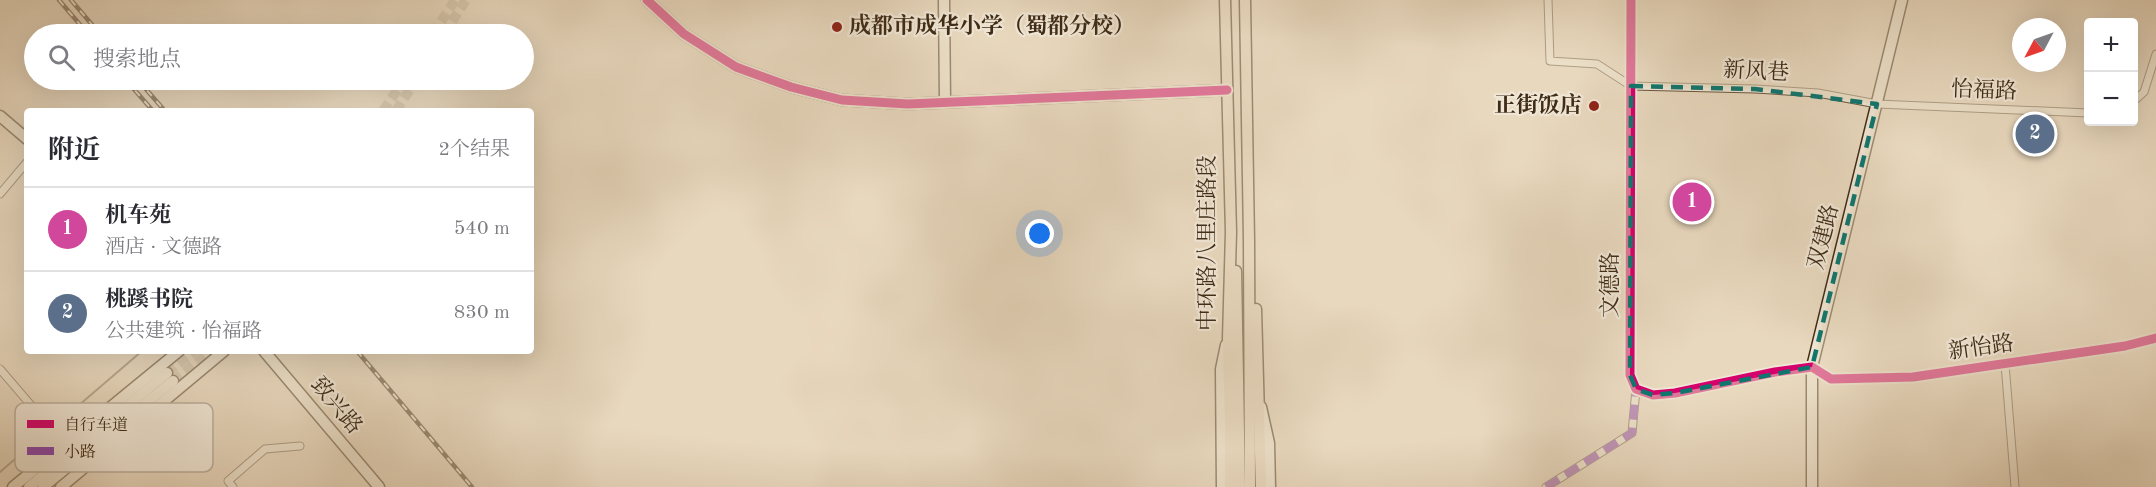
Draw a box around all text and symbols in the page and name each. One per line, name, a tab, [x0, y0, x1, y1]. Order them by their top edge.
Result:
place label: 成都市成华小学（蜀都分校）	[849, 13, 1135, 38]
north arrow	[2012, 18, 2066, 72]
map controls	[2084, 18, 2138, 126]
button: +	[2084, 18, 2138, 72]
marker: 成都市成华小学（蜀都分校）	[830, 20, 844, 34]
search box	[24, 24, 534, 90]
icon: search	[45, 41, 78, 74]
text: 搜索地点	[93, 49, 181, 71]
street label: 新风巷	[1722, 57, 1790, 85]
button: −	[2084, 72, 2138, 126]
street label: 怡福路	[1951, 77, 2017, 103]
place label: 正街饭店	[1494, 92, 1582, 117]
marker: 正街饭店	[1587, 99, 1601, 113]
pin: 2	[2016, 112, 2054, 156]
text: 附近	[48, 138, 100, 164]
text: 2个结果	[438, 140, 510, 160]
street label: 中环路八里庄路段	[1195, 155, 1219, 331]
pin: 1	[1672, 180, 1712, 224]
street label: 双建路	[1803, 202, 1843, 272]
text: 机车苑	[105, 205, 171, 227]
text: 1	[62, 219, 73, 239]
text: 540 m	[454, 219, 510, 239]
your location	[1025, 219, 1054, 248]
text: 酒店 · 文德路	[105, 238, 222, 258]
street label: 文德路	[1598, 252, 1622, 318]
text: 桃蹊书院	[105, 289, 193, 311]
text: 2	[62, 303, 73, 323]
text: 830 m	[454, 303, 510, 323]
text: 公共建筑 · 怡福路	[105, 322, 262, 342]
street label: 新怡路	[1947, 331, 2015, 363]
street label: 致兴路	[306, 372, 367, 438]
legend	[15, 403, 213, 472]
text: 自行车道	[64, 416, 128, 434]
text: 小路	[64, 443, 96, 461]

